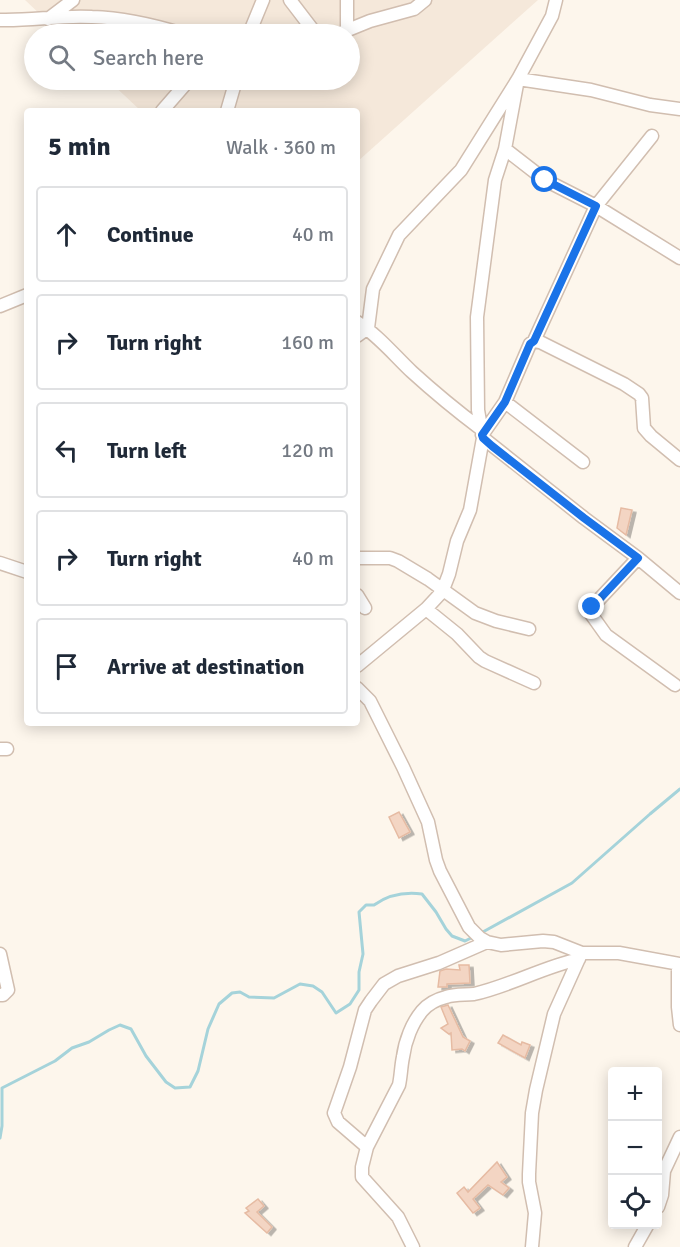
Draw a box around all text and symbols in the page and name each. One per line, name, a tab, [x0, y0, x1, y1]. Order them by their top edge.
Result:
search box	[24, 24, 360, 90]
icon: search	[45, 41, 78, 74]
text: Search here	[93, 44, 204, 71]
text: 5 min	[48, 131, 111, 163]
text: Walk · 360 m	[226, 135, 336, 160]
route start	[531, 166, 557, 192]
icon: ahead	[50, 218, 83, 251]
text: Continue	[107, 221, 194, 248]
text: 40 m	[292, 222, 334, 247]
icon: right	[50, 326, 83, 359]
text: Turn right	[107, 329, 202, 356]
text: 160 m	[281, 330, 334, 355]
icon: left	[50, 434, 83, 467]
text: Turn left	[107, 437, 187, 464]
text: 120 m	[281, 438, 334, 463]
icon: right	[50, 542, 83, 575]
text: Turn right	[107, 545, 202, 572]
text: 40 m	[292, 546, 334, 571]
route end	[578, 593, 604, 619]
icon: arrive	[50, 650, 83, 683]
text: Arrive at destination	[107, 653, 304, 680]
map controls	[608, 1067, 662, 1229]
button: +	[608, 1067, 662, 1121]
button: −	[608, 1121, 662, 1175]
button: locate	[608, 1175, 662, 1229]

